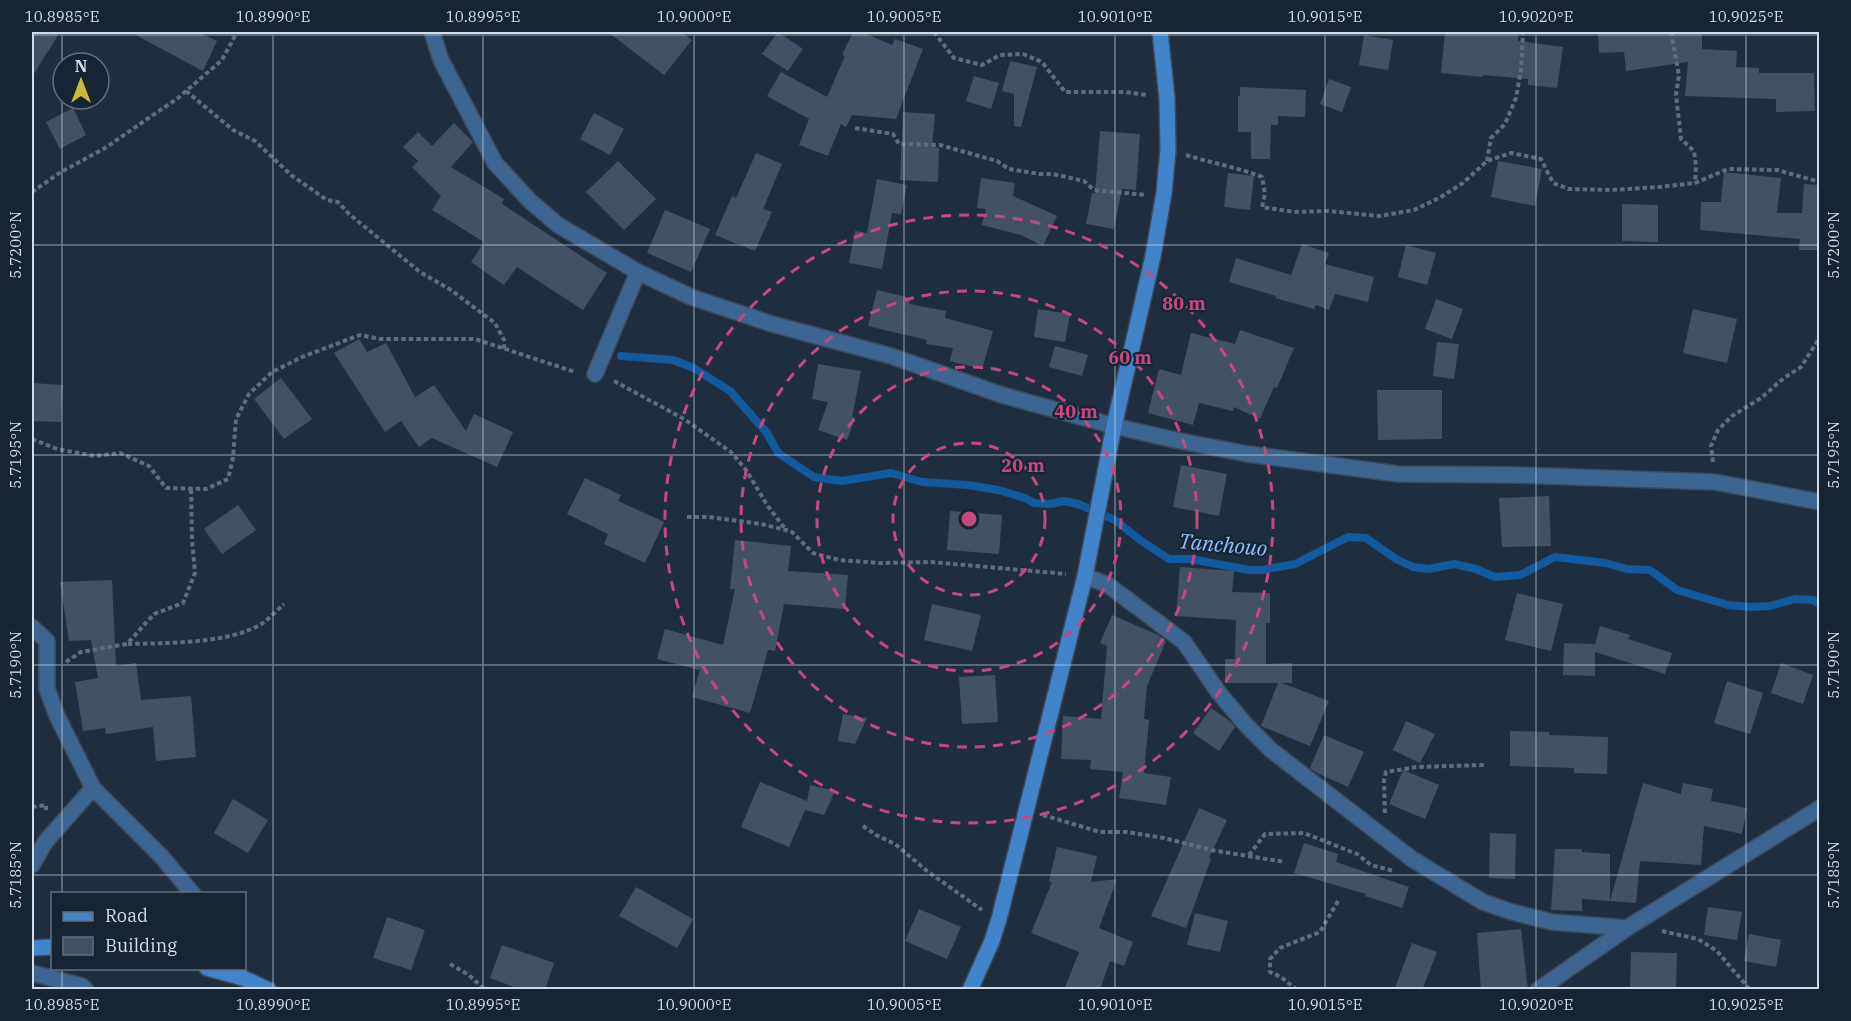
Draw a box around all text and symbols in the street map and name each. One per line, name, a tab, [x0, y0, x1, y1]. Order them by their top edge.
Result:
text: 10.8985°E	[25, 7, 99, 26]
text: 10.8990°E	[236, 7, 310, 26]
text: 10.8995°E	[446, 7, 520, 26]
text: 10.9000°E	[657, 7, 731, 26]
text: 10.9005°E	[867, 7, 941, 26]
text: 10.9010°E	[1078, 7, 1152, 26]
text: 10.9015°E	[1288, 7, 1362, 26]
text: 10.9020°E	[1499, 7, 1573, 26]
text: 10.9025°E	[1709, 7, 1783, 26]
north arrow	[51, 51, 111, 111]
text: N	[75, 56, 87, 76]
text: 5.7200°N	[6, 211, 25, 279]
text: 5.7200°N	[1824, 211, 1843, 279]
text: 80 m	[1162, 292, 1206, 315]
text: 60 m	[1108, 346, 1152, 369]
text: 40 m	[1054, 400, 1098, 423]
text: 5.7195°N	[6, 421, 25, 489]
text: 5.7195°N	[1824, 421, 1843, 489]
text: 20 m	[1001, 454, 1045, 477]
centre of rings	[959, 509, 979, 529]
water label: Tanchouo	[1178, 526, 1268, 562]
text: 5.7190°N	[6, 631, 25, 699]
text: 5.7190°N	[1824, 631, 1843, 699]
text: 5.7185°N	[6, 841, 25, 909]
text: 5.7185°N	[1824, 841, 1843, 909]
legend	[51, 892, 246, 970]
text: Road	[105, 904, 148, 927]
text: Building	[105, 934, 177, 957]
text: 10.8985°E	[25, 995, 99, 1014]
text: 10.8990°E	[236, 995, 310, 1014]
text: 10.8995°E	[446, 995, 520, 1014]
text: 10.9000°E	[657, 995, 731, 1014]
text: 10.9005°E	[867, 995, 941, 1014]
text: 10.9010°E	[1078, 995, 1152, 1014]
text: 10.9015°E	[1288, 995, 1362, 1014]
text: 10.9020°E	[1499, 995, 1573, 1014]
text: 10.9025°E	[1709, 995, 1783, 1014]

